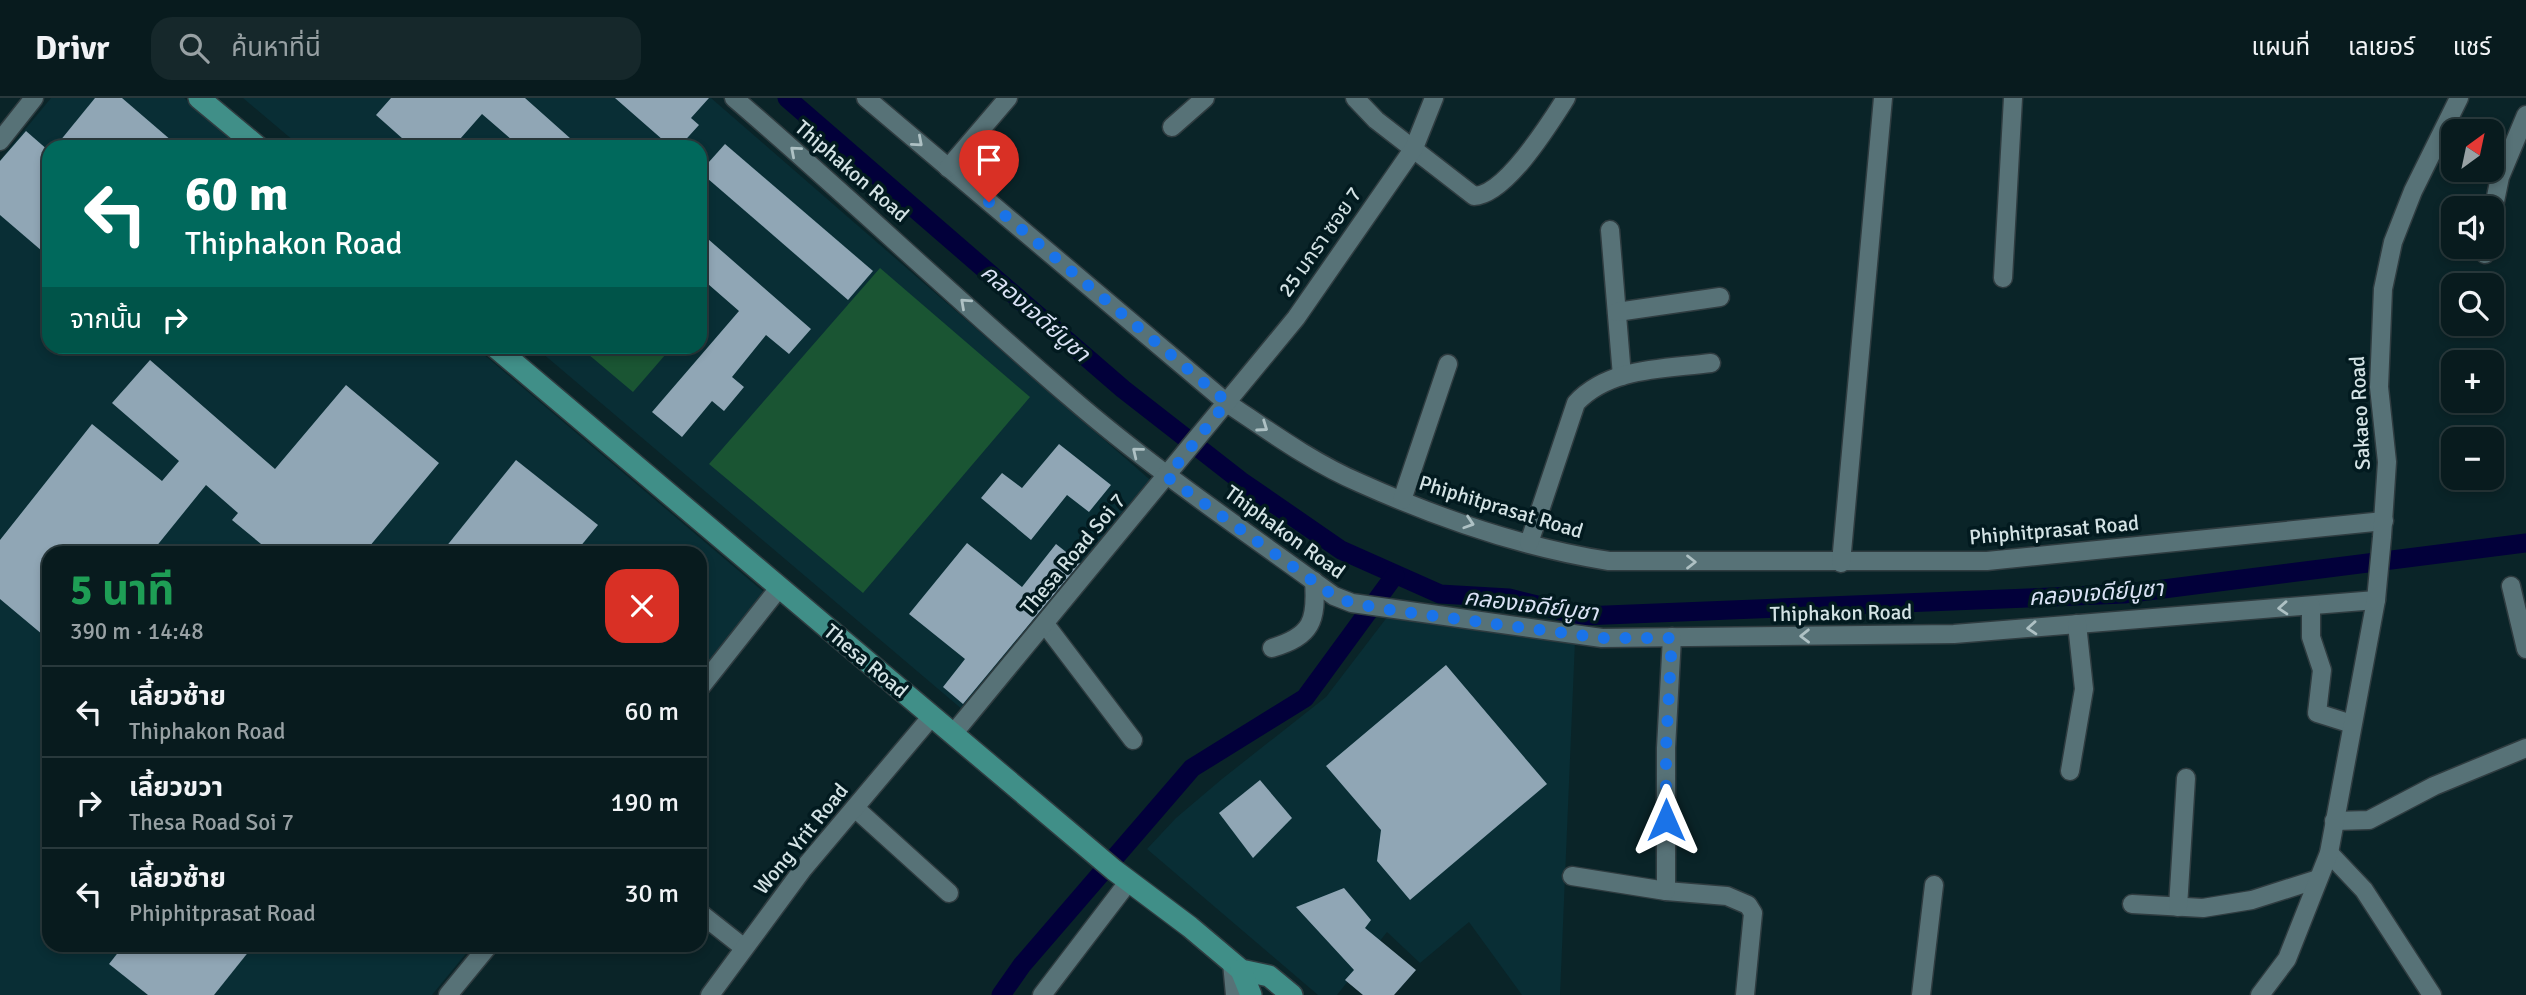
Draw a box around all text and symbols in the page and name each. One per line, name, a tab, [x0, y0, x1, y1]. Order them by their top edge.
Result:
search box	[151, 17, 641, 80]
text: Drivr	[35, 28, 109, 69]
icon: search	[175, 29, 213, 67]
text: ค้นหาที่นี่	[231, 32, 321, 64]
text: แผนที่	[2252, 32, 2310, 62]
text: เลเยอร์	[2348, 32, 2415, 62]
text: แชร์	[2453, 32, 2491, 62]
street label: Thiphakon Road	[790, 114, 914, 228]
north arrow	[2441, 119, 2504, 182]
map controls	[2441, 119, 2504, 490]
pin	[959, 130, 1019, 202]
one-way arrow	[910, 134, 923, 146]
icon: arrive	[970, 141, 1008, 179]
one-way arrow	[791, 147, 804, 159]
text: 60 m	[185, 164, 288, 224]
icon: left	[70, 168, 161, 259]
street label: 25 มกรา ซอย 7	[1273, 182, 1367, 302]
button: sound	[2441, 196, 2504, 259]
text: Thiphakon Road	[185, 224, 403, 263]
water label: คลองเจดีย์บูชา	[975, 258, 1097, 369]
button: search	[2441, 273, 2504, 336]
one-way arrow	[960, 298, 973, 311]
icon: right	[156, 301, 194, 339]
text: จากนั้น	[70, 304, 142, 336]
button: +	[2441, 350, 2504, 413]
street label: Sakaeo Road	[2344, 355, 2376, 471]
one-way arrow	[1256, 419, 1269, 432]
button: −	[2441, 427, 2504, 490]
one-way arrow	[1132, 448, 1145, 460]
street label: Phiphitprasat Road	[1416, 470, 1586, 544]
street label: Thiphakon Road	[1220, 480, 1350, 584]
street label: Thesa Road Soi 7	[1015, 488, 1131, 620]
street label: Phiphitprasat Road	[1968, 510, 2140, 550]
one-way arrow	[1462, 515, 1474, 530]
one-way arrow	[1686, 554, 1697, 570]
text: 5 นาที	[70, 565, 174, 616]
button: close	[605, 569, 679, 643]
water label: คลองเจดีย์บูชา	[2028, 574, 2166, 612]
water label: คลองเจดีย์บูชา	[1462, 582, 1601, 628]
street label: Thiphakon Road	[1769, 599, 1913, 627]
one-way arrow	[2278, 600, 2289, 615]
text: 390 m · 14:48	[70, 617, 204, 646]
street label: Thesa Road	[819, 618, 913, 704]
one-way arrow	[2026, 620, 2037, 635]
one-way arrow	[1799, 628, 1810, 644]
text: เลี้ยวซ้าย	[129, 681, 226, 713]
icon: left	[70, 693, 108, 731]
text: 60 m	[624, 696, 679, 728]
text: Thiphakon Road	[129, 717, 285, 746]
text: เลี้ยวขวา	[129, 772, 223, 804]
street label: Wong Yrit Road	[748, 778, 854, 900]
position arrow	[1629, 783, 1703, 857]
icon: right	[70, 784, 108, 822]
text: 190 m	[610, 787, 679, 819]
text: Thesa Road Soi 7	[129, 808, 294, 837]
text: เลี้ยวซ้าย	[129, 863, 226, 895]
icon: left	[70, 875, 108, 913]
text: 30 m	[624, 878, 679, 910]
text: Phiphitprasat Road	[129, 899, 316, 928]

